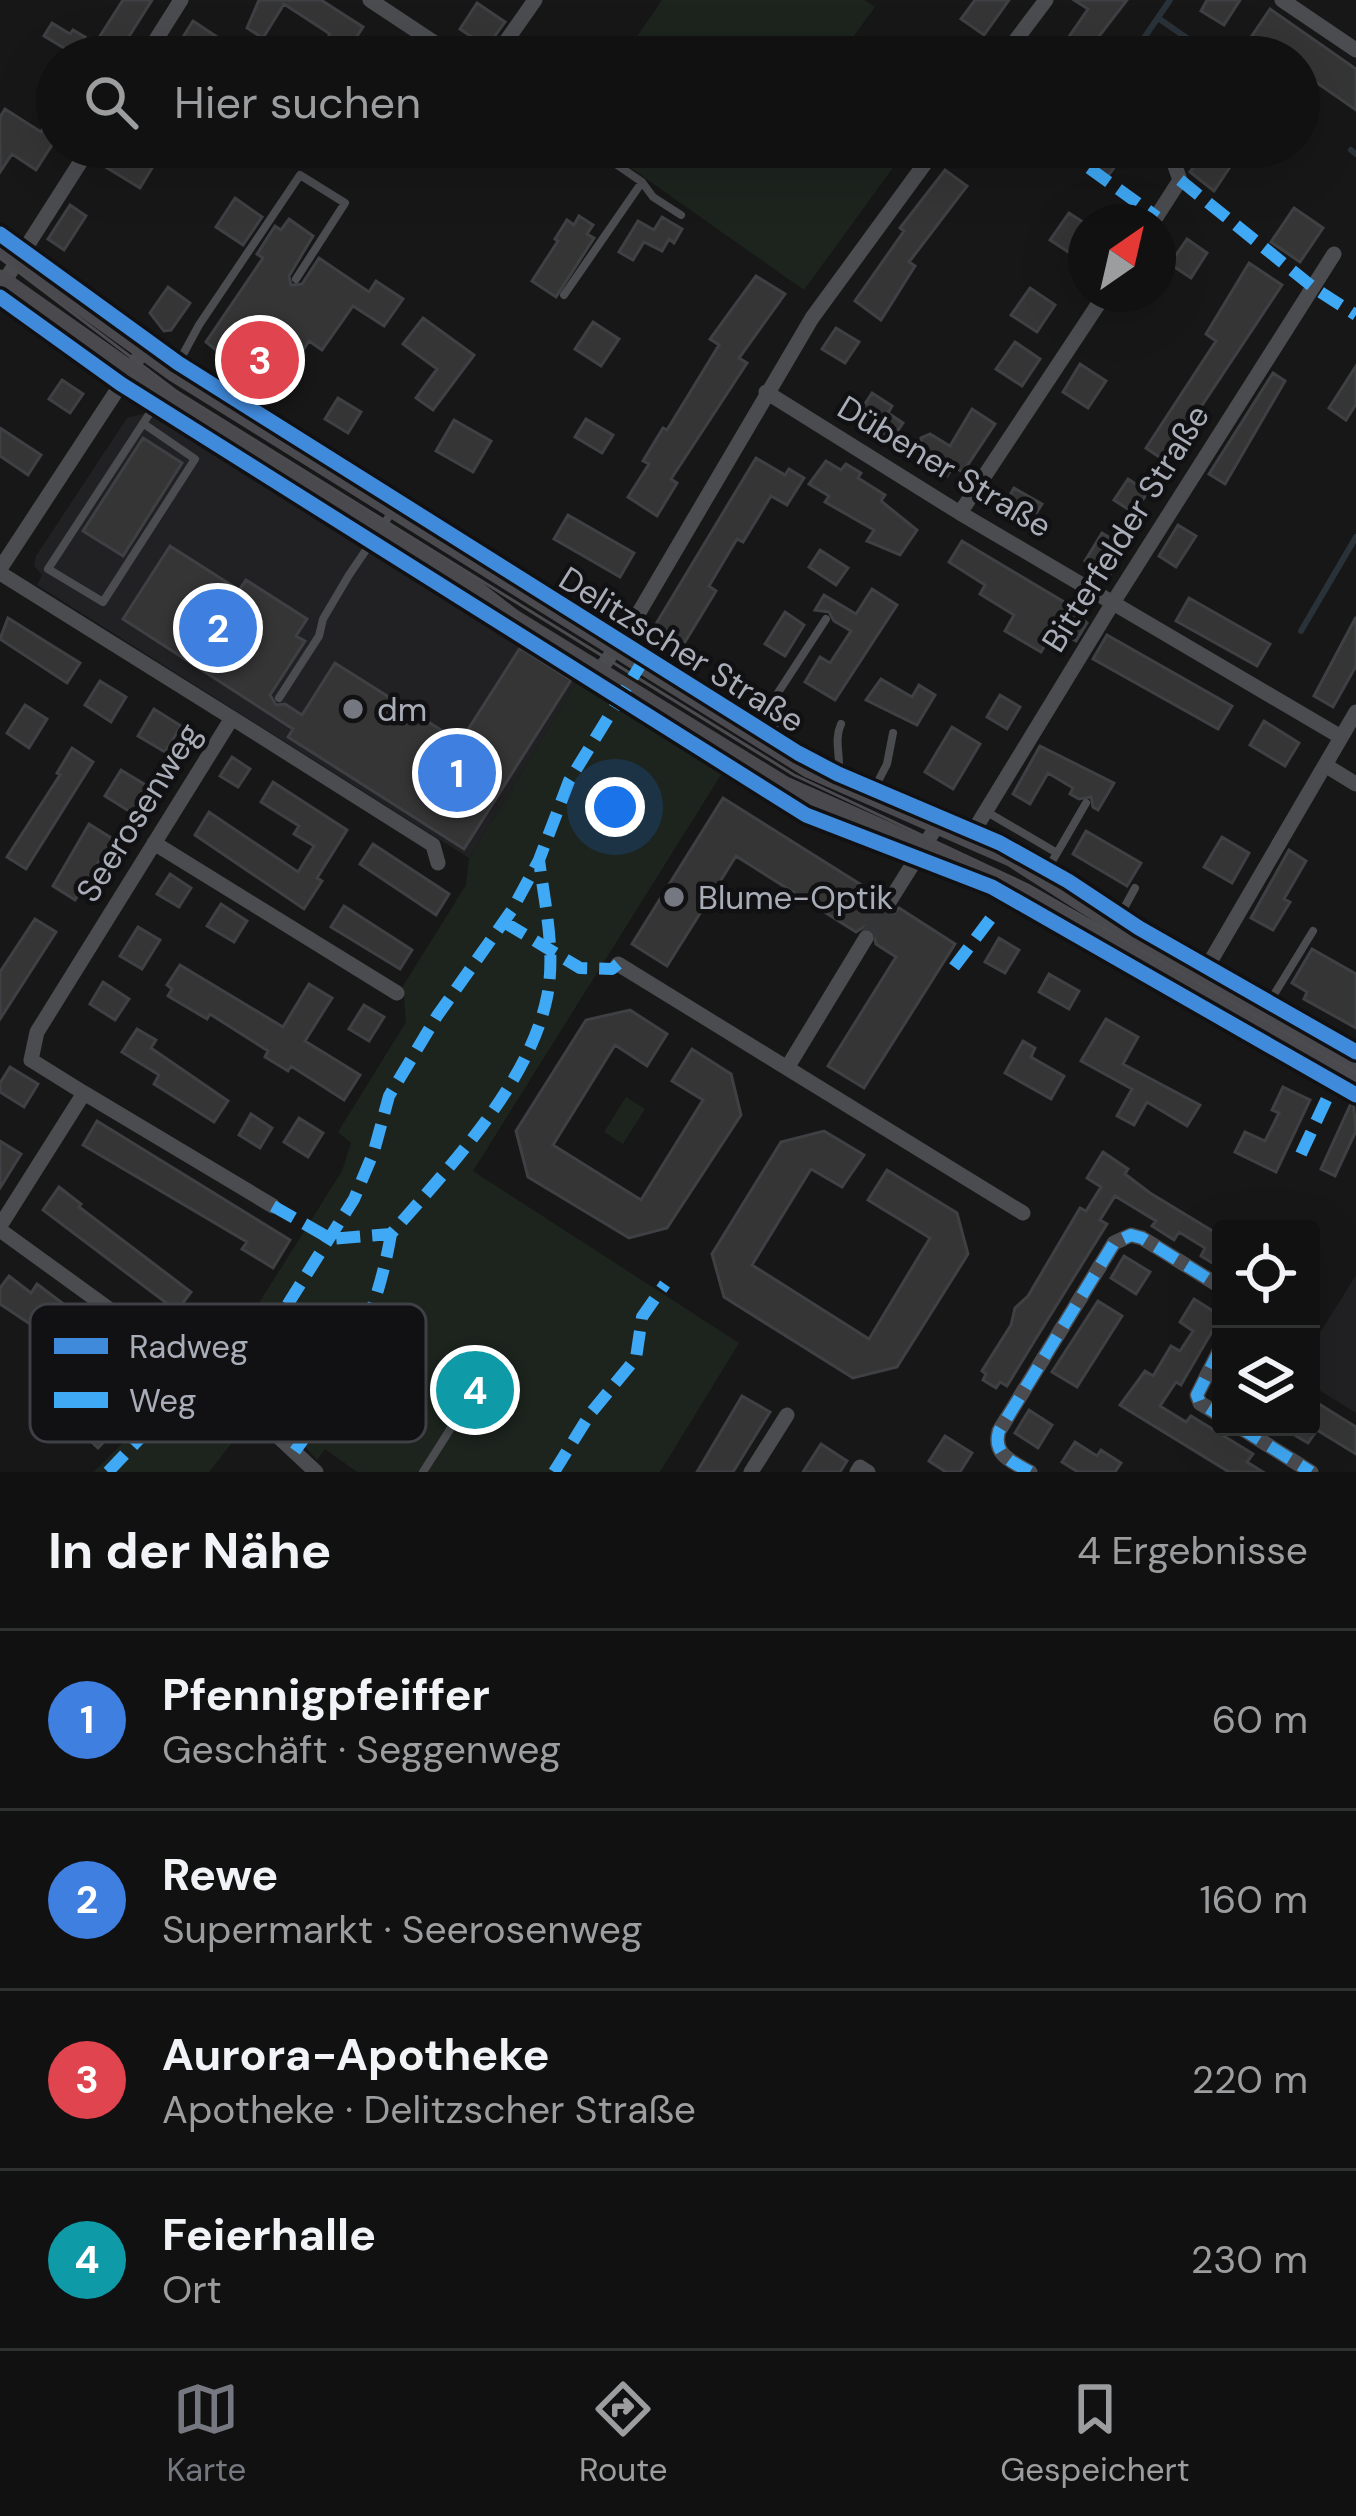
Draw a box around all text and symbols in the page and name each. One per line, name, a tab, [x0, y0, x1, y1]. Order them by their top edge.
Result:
search box	[36, 36, 1320, 168]
icon: search	[78, 69, 144, 135]
text: Hier suchen	[174, 73, 421, 132]
north arrow	[1068, 204, 1176, 312]
pin: 3	[221, 315, 299, 405]
street label: Dübener Straße	[830, 386, 1060, 547]
street label: Bitterfelder Straße	[1032, 397, 1219, 660]
street label: Delitzscher Straße	[551, 557, 812, 742]
pin: 2	[179, 583, 257, 673]
place label: dm	[377, 688, 427, 731]
marker: dm	[340, 696, 366, 722]
street label: Seerosenweg	[66, 715, 211, 910]
pin: 1	[418, 728, 496, 818]
your location	[585, 777, 645, 837]
place label: Blume-Optik	[698, 876, 894, 919]
marker: Blume-Optik	[661, 884, 687, 910]
map controls	[1212, 1220, 1320, 1436]
button: locate	[1212, 1220, 1320, 1328]
legend	[30, 1304, 426, 1442]
text: Radweg	[129, 1325, 248, 1368]
button: layers	[1212, 1328, 1320, 1436]
pin: 4	[436, 1345, 514, 1435]
text: Weg	[129, 1379, 196, 1422]
text: In der Nähe	[48, 1517, 332, 1584]
text: 4 Ergebnisse	[1077, 1525, 1308, 1576]
text: Pfennigpfeiffer	[162, 1665, 490, 1724]
text: 1	[80, 1694, 94, 1745]
text: 60 m	[1212, 1694, 1308, 1745]
text: Geschäft · Seggenweg	[162, 1724, 561, 1775]
text: Rewe	[162, 1845, 278, 1904]
text: 2	[76, 1874, 98, 1925]
text: 160 m	[1200, 1874, 1308, 1925]
text: Supermarkt · Seerosenweg	[162, 1904, 642, 1955]
text: Aurora-Apotheke	[162, 2025, 550, 2084]
text: 3	[75, 2054, 99, 2105]
text: 220 m	[1192, 2054, 1308, 2105]
text: Apotheke · Delitzscher Straße	[162, 2084, 696, 2135]
text: Feierhalle	[162, 2205, 376, 2264]
text: 4	[74, 2234, 100, 2285]
text: 230 m	[1191, 2234, 1308, 2285]
text: Ort	[162, 2264, 222, 2315]
tab: Karte	[166, 2376, 246, 2491]
tab: Route	[579, 2376, 667, 2491]
tab: Gespeichert	[1000, 2376, 1190, 2491]

